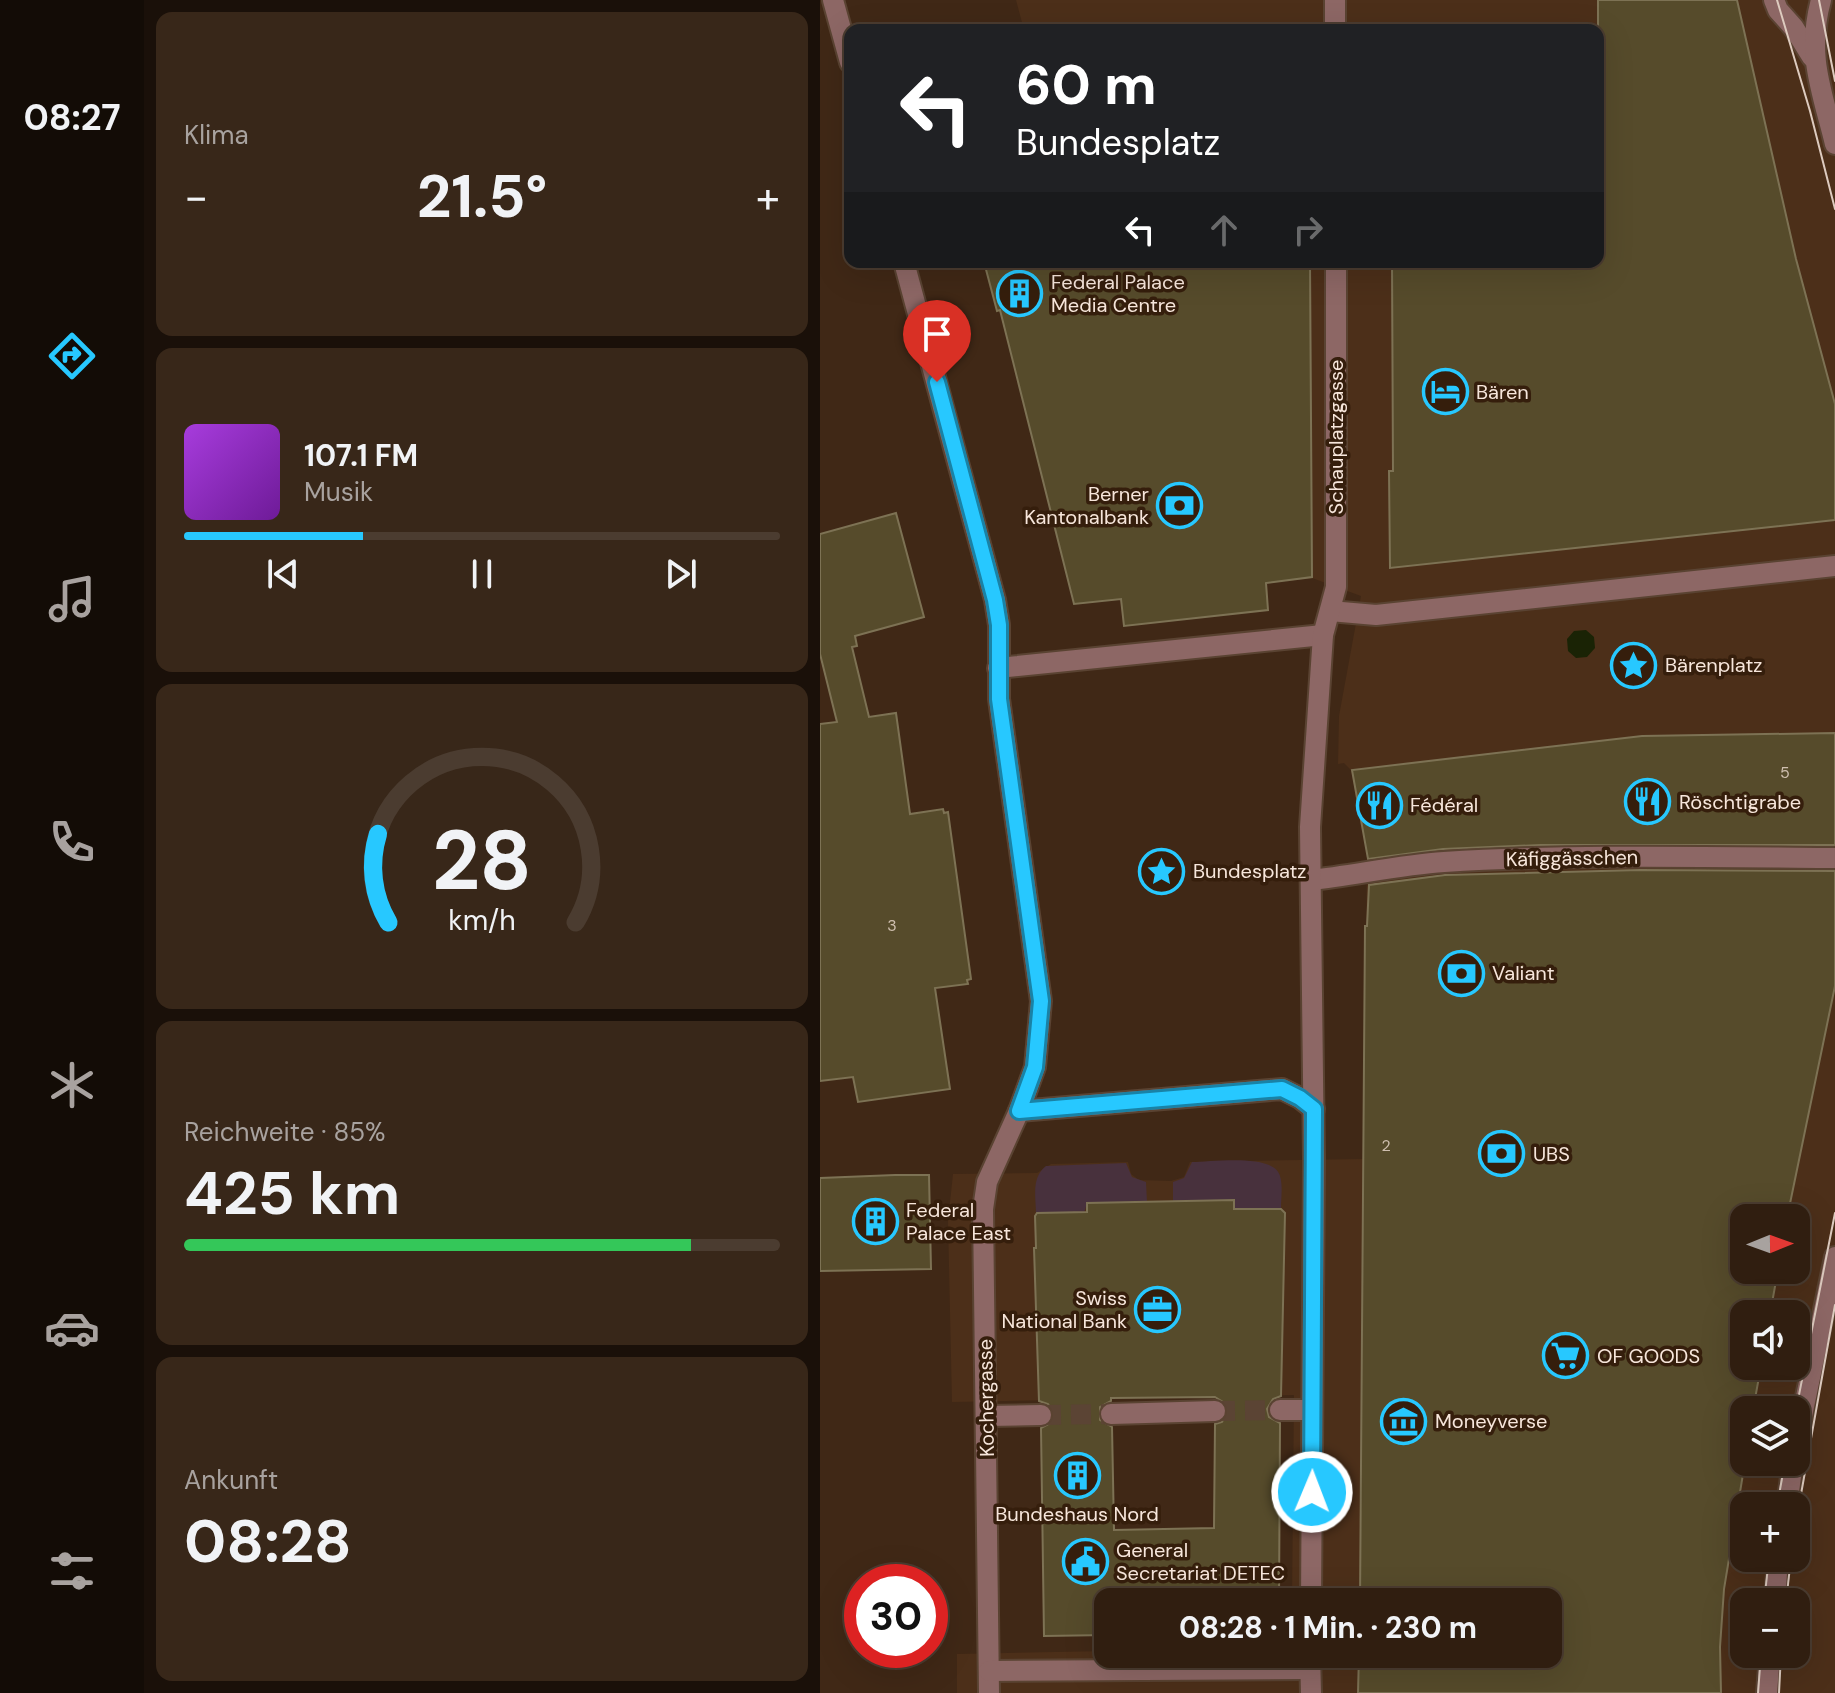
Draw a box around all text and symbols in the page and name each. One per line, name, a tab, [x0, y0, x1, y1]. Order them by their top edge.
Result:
text: 60 m	[1016, 48, 1157, 121]
icon: left	[884, 56, 988, 160]
text: 08:27	[23, 94, 121, 141]
text: Klima	[184, 118, 249, 152]
text: Bundesplatz	[1016, 119, 1220, 166]
text: 21.5°	[417, 157, 547, 236]
text: −	[184, 168, 208, 226]
text: +	[756, 168, 780, 226]
icon: left	[1118, 208, 1162, 252]
icon: ahead	[1202, 208, 1246, 252]
icon: right	[1286, 208, 1330, 252]
place label: Federal Palace Media Centre	[1051, 269, 1185, 318]
building icon: Federal Palace Media Centre	[996, 270, 1044, 318]
pin	[903, 300, 971, 382]
icon: arrive	[915, 312, 959, 356]
icon: directions	[44, 328, 100, 384]
street label: Schauplatzgasse	[1323, 360, 1349, 514]
hotel icon: Bären	[1421, 368, 1469, 416]
place label: Bären	[1476, 379, 1529, 405]
text: 107.1 FM	[304, 436, 418, 475]
text: Musik	[304, 475, 373, 509]
place label: Berner Kantonalbank	[1024, 481, 1149, 530]
bank icon: Berner Kantonalbank	[1156, 481, 1204, 529]
icon: previous	[261, 552, 305, 596]
icon: pause	[460, 552, 504, 596]
icon: next	[659, 552, 703, 596]
icon: music	[44, 571, 100, 627]
place icon: Bärenplatz	[1610, 641, 1658, 689]
place label: Bärenplatz	[1665, 652, 1762, 678]
house number: 5	[1780, 762, 1790, 783]
restaurant icon: Röschtigrabe	[1624, 778, 1672, 826]
restaurant icon: Fédéral	[1355, 781, 1403, 829]
place label: Röschtigrabe	[1679, 789, 1801, 815]
place label: Fédéral	[1410, 792, 1478, 818]
text: 28	[432, 805, 532, 914]
icon: phone	[44, 814, 100, 870]
street label: Käfiggässchen	[1506, 844, 1638, 872]
place icon: Bundesplatz	[1138, 847, 1186, 895]
place label: Bundesplatz	[1193, 858, 1307, 884]
text: km/h	[448, 902, 516, 939]
house number: 3	[887, 915, 897, 936]
bank icon: Valiant	[1437, 949, 1485, 997]
place label: Valiant	[1492, 960, 1555, 986]
icon: climate	[44, 1057, 100, 1113]
text: Reichweite · 85%	[184, 1115, 386, 1149]
bank icon: UBS	[1478, 1130, 1526, 1178]
house number: 2	[1381, 1135, 1391, 1156]
place label: UBS	[1533, 1141, 1570, 1167]
text: 425 km	[184, 1154, 400, 1233]
place label: Federal Palace East	[906, 1197, 1011, 1246]
building icon: Federal Palace East	[851, 1198, 899, 1246]
north arrow	[1730, 1204, 1810, 1284]
map controls	[1730, 1204, 1810, 1668]
place label: Swiss National Bank	[1001, 1285, 1127, 1334]
office icon: Swiss National Bank	[1134, 1285, 1182, 1333]
icon: car	[44, 1300, 100, 1356]
button: sound	[1730, 1300, 1810, 1380]
supermarket icon: OF GOODS	[1542, 1332, 1590, 1380]
street label: Kochergasse	[972, 1339, 1000, 1457]
place label: OF GOODS	[1597, 1343, 1700, 1369]
button: layers	[1730, 1396, 1810, 1476]
museum icon: Moneyverse	[1380, 1397, 1428, 1445]
place label: Moneyverse	[1435, 1408, 1547, 1434]
position arrow	[1270, 1450, 1354, 1534]
building icon: Bundeshaus Nord	[1053, 1451, 1101, 1499]
text: Ankunft	[184, 1463, 278, 1497]
button: +	[1730, 1492, 1810, 1572]
place label: Bundeshaus Nord	[995, 1501, 1159, 1527]
text: 08:28	[184, 1502, 352, 1581]
place label: General Secretariat DETEC	[1116, 1537, 1285, 1586]
public building icon: General Secretariat DETEC	[1061, 1538, 1109, 1586]
icon: filters	[44, 1543, 100, 1599]
speed limit sign: 30	[844, 1564, 948, 1668]
button: −	[1730, 1588, 1810, 1668]
text: 08:28 · 1 Min. · 230 m	[1179, 1608, 1477, 1647]

